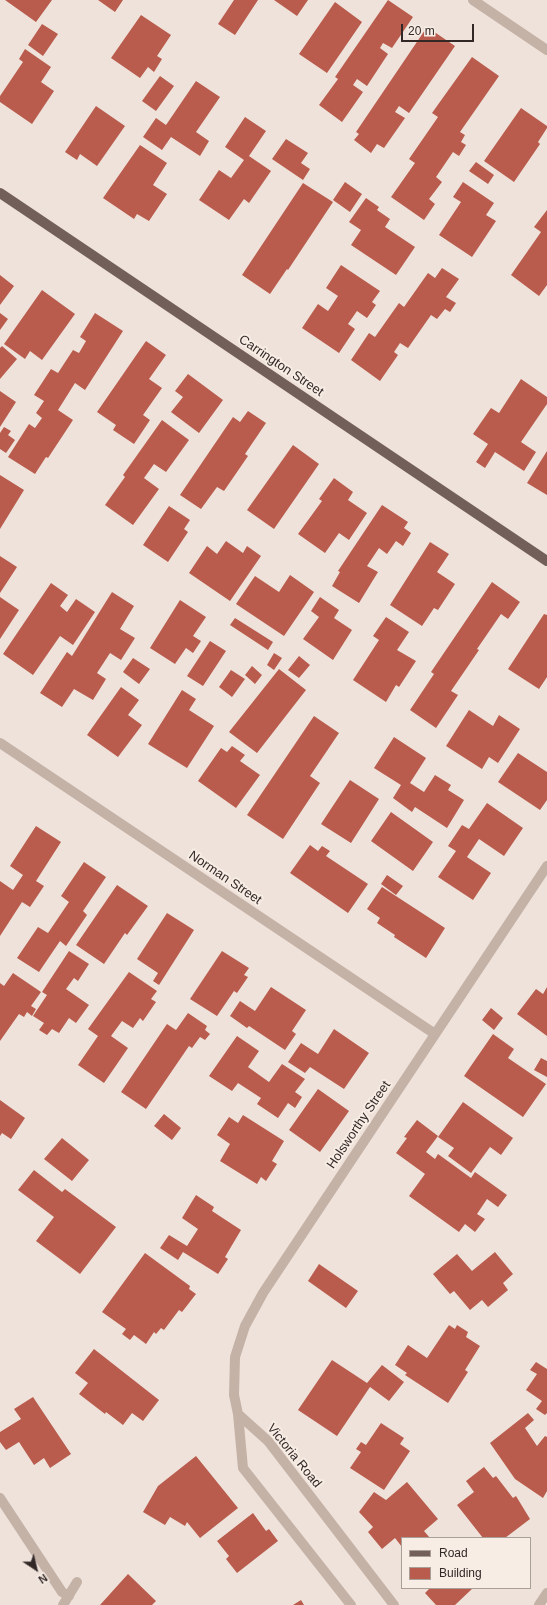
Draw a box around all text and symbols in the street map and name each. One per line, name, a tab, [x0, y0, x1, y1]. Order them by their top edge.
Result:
scale bar	[403, 16, 476, 42]
text: 20 m	[408, 24, 435, 38]
street label: Carrington Street	[236, 332, 326, 400]
street label: Norman Street	[186, 848, 264, 908]
street label: Holsworthy Street	[324, 1078, 394, 1172]
street label: Victoria Road	[263, 1421, 325, 1491]
legend	[401, 1537, 531, 1589]
text: Road	[439, 1546, 468, 1560]
north arrow	[16, 1549, 56, 1589]
text: Building	[439, 1566, 482, 1580]
text: N	[36, 1572, 50, 1586]

